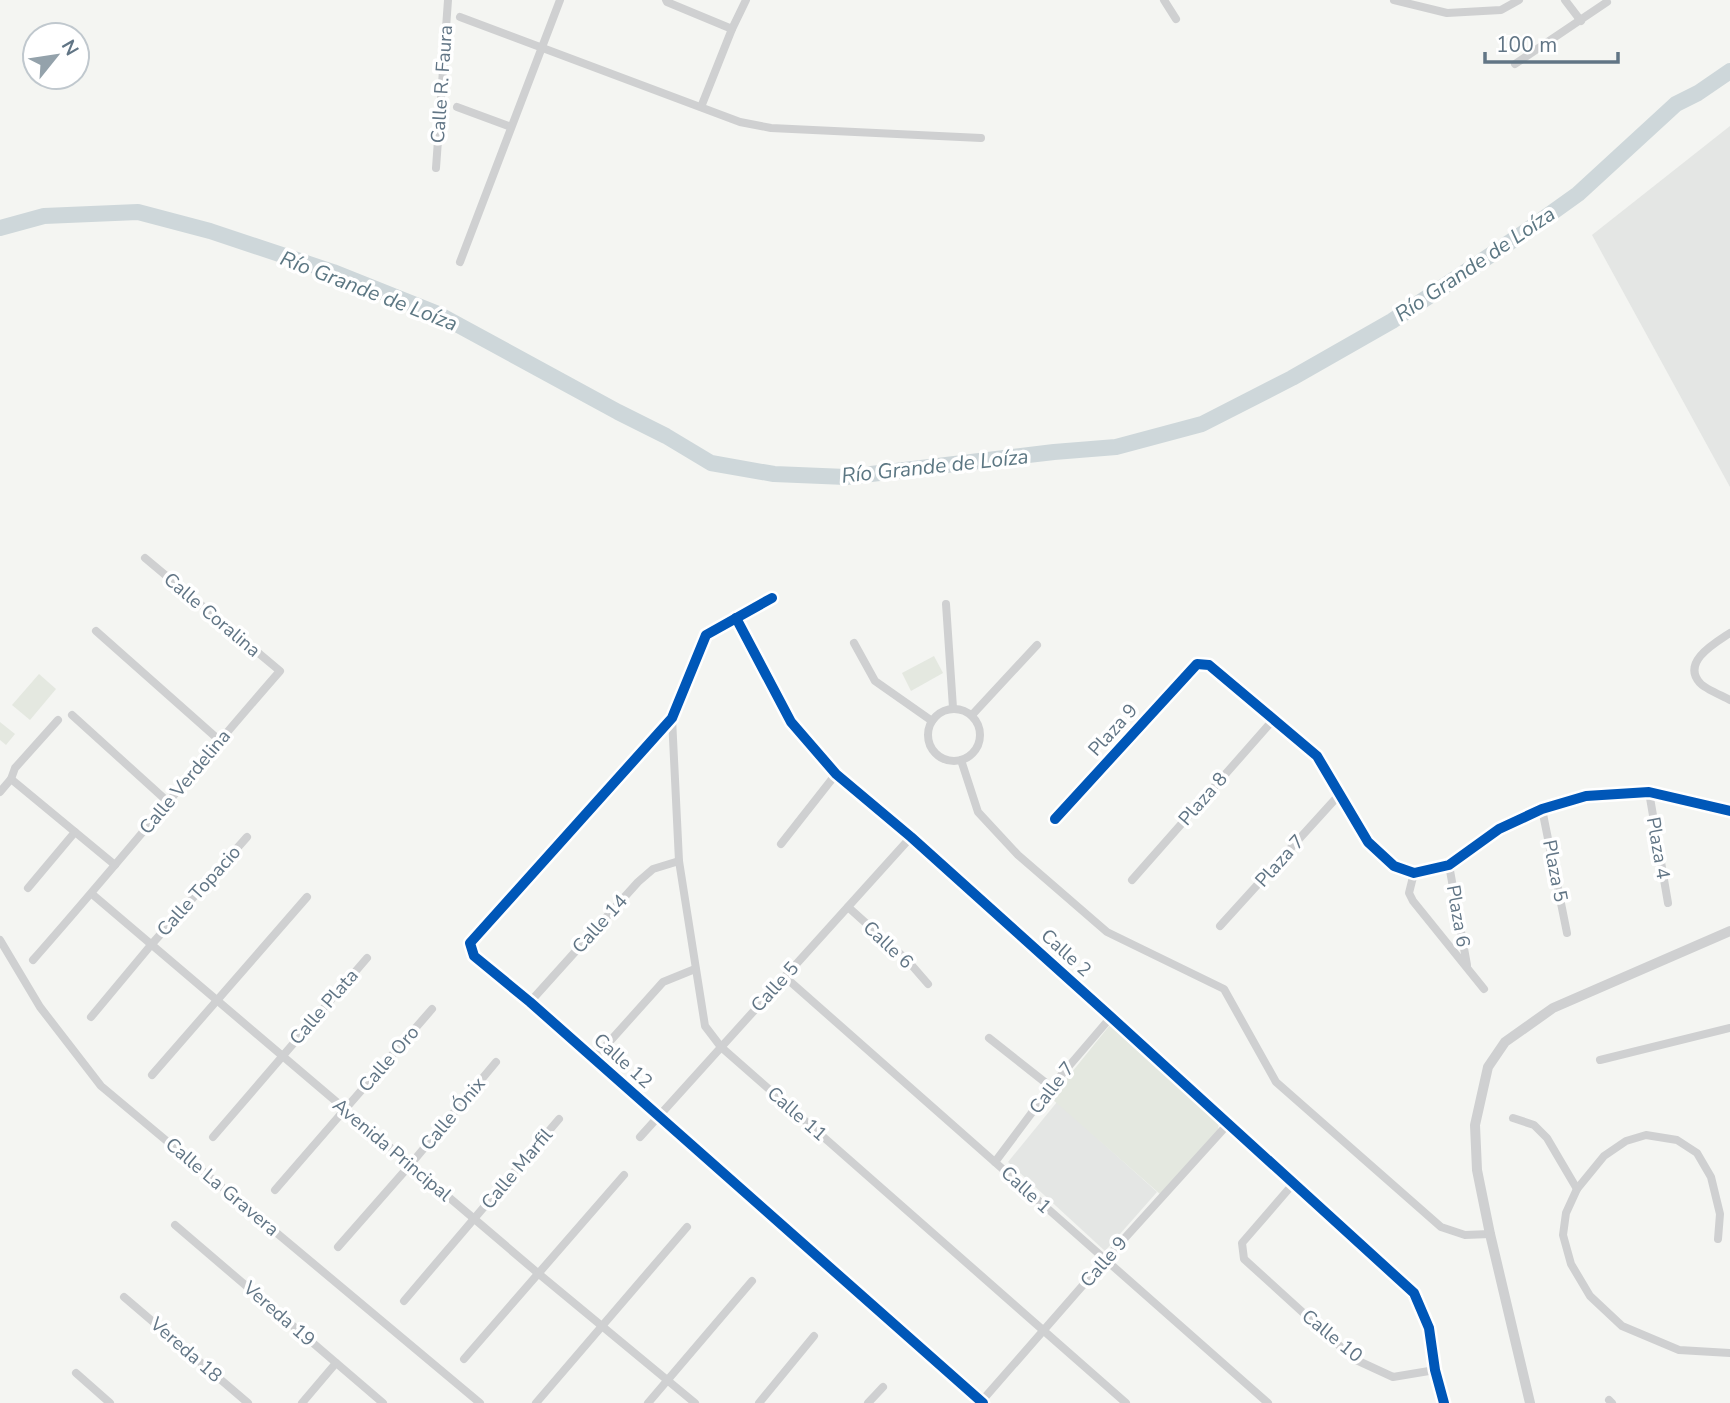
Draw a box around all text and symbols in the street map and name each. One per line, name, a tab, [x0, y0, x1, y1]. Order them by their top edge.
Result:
north arrow	[21, 21, 91, 91]
scale bar	[1485, 21, 1618, 65]
street label: Calle R. Faura	[425, 24, 459, 144]
text: 100 m	[1496, 31, 1557, 59]
text: N	[55, 35, 85, 61]
water label: Río Grande de Loíza	[1389, 200, 1561, 328]
water label: Río Grande de Loíza	[276, 244, 462, 338]
water label: Río Grande de Loíza	[840, 442, 1030, 490]
street label: Calle Coralina	[158, 567, 266, 663]
street label: Plaza 9	[1082, 698, 1144, 762]
street label: Calle Verdelina	[133, 724, 237, 840]
street label: Plaza 8	[1173, 767, 1233, 831]
street label: Plaza 4	[1640, 815, 1676, 881]
street label: Plaza 7	[1249, 829, 1311, 893]
street label: Plaza 5	[1536, 838, 1574, 904]
street label: Calle Topacio	[151, 840, 247, 942]
street label: Plaza 6	[1440, 883, 1476, 949]
street label: Calle 14	[566, 889, 634, 959]
street label: Calle 6	[857, 915, 919, 975]
street label: Calle 2	[1035, 923, 1097, 983]
street label: Calle 5	[745, 956, 805, 1018]
street label: Calle Plata	[284, 963, 364, 1051]
street label: Calle Oro	[353, 1020, 425, 1098]
street label: Calle 12	[588, 1027, 658, 1095]
street label: Calle 7	[1023, 1056, 1081, 1120]
street label: Calle Ónix	[415, 1072, 491, 1156]
street label: Calle 11	[761, 1081, 833, 1147]
street label: Avenida Principal	[327, 1092, 457, 1208]
street label: Calle Marfil	[475, 1123, 559, 1215]
street label: Calle La Gravera	[160, 1132, 284, 1242]
street label: Calle 1	[995, 1160, 1057, 1220]
street label: Calle 9	[1074, 1231, 1134, 1293]
street label: Vereda 19	[237, 1275, 321, 1353]
street label: Calle 10	[1296, 1303, 1368, 1369]
street label: Vereda 18	[144, 1311, 228, 1389]

